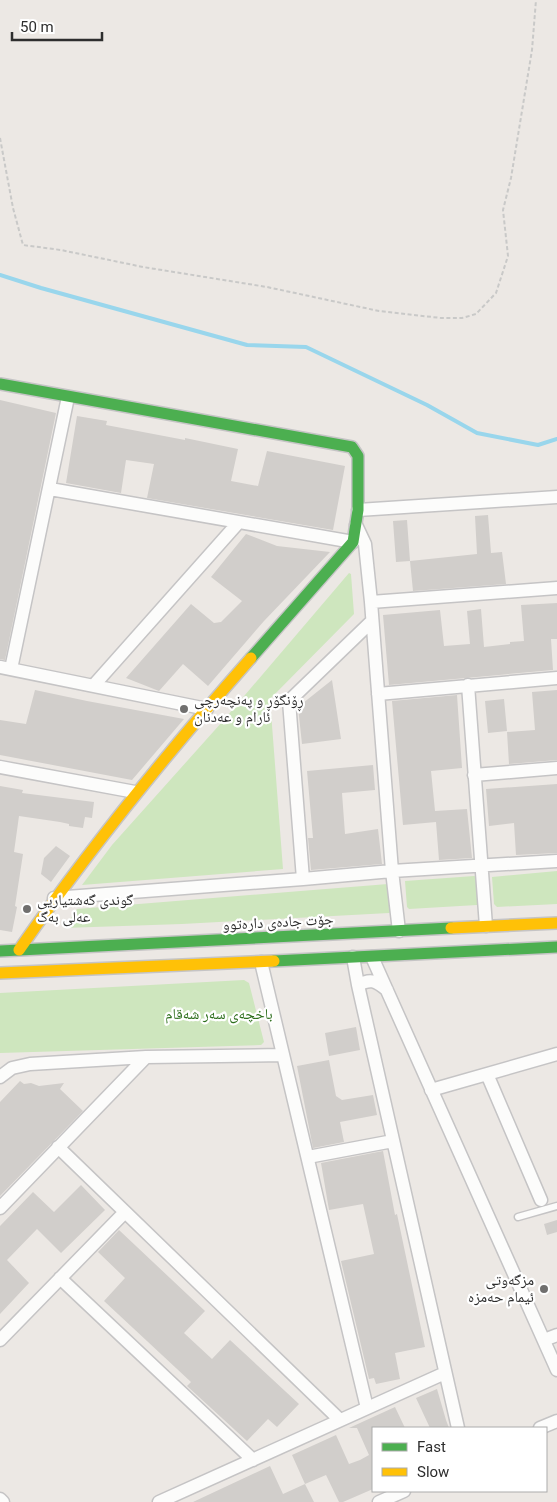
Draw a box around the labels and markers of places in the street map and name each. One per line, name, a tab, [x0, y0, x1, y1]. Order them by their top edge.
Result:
place label: ڕۆنگۆڕ و پەنچەرچی ئارام و عەدنان	[194, 691, 304, 727]
marker: ڕۆنگۆڕ و پەنچەرچی ئارام و عەدنان	[178, 703, 190, 715]
place label: گوندی گەشتیاریی عەلی بەگ	[37, 891, 134, 927]
marker: گوندی گەشتیاریی عەلی بەگ	[21, 903, 33, 915]
place label: مزگەوتی ئیمام حەمزە	[468, 1271, 534, 1307]
marker: مزگەوتی ئیمام حەمزە	[538, 1283, 550, 1295]

